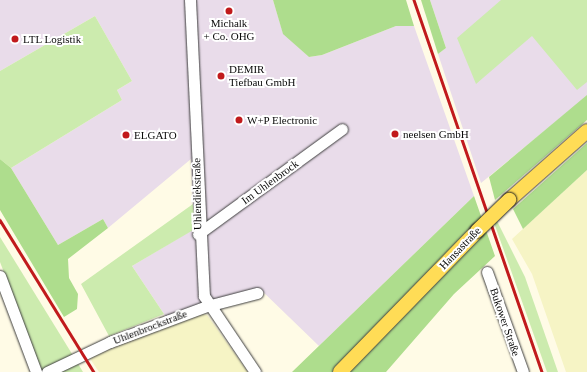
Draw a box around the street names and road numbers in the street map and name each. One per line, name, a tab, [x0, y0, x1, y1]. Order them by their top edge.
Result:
street label: Im Uhlenbrock	[239, 157, 301, 207]
street label: Uhlendiekstraße	[190, 158, 204, 230]
street label: Hansastraße	[437, 224, 483, 272]
street label: Bukower Straße	[487, 286, 523, 358]
street label: Uhlenbrockstraße	[111, 307, 189, 347]

